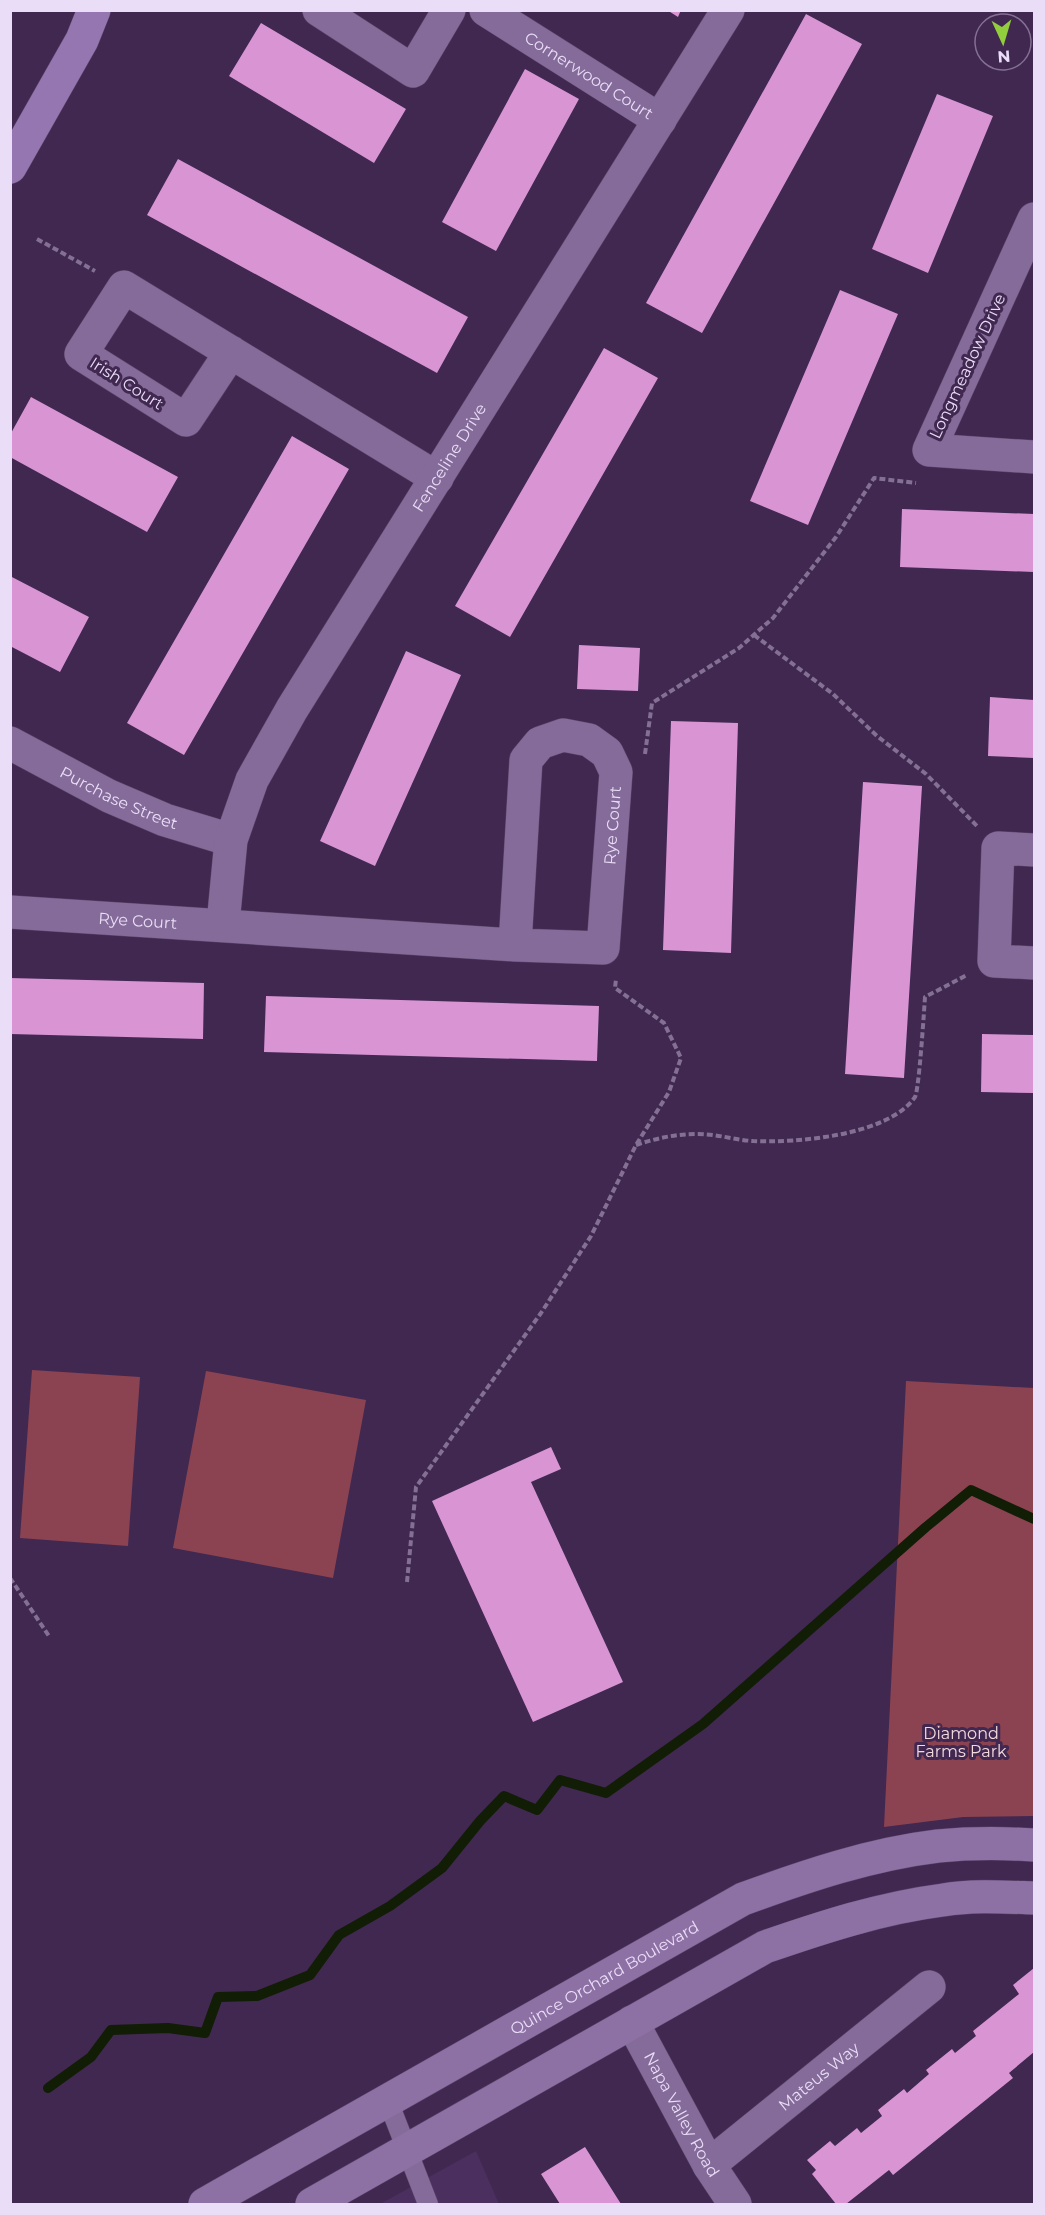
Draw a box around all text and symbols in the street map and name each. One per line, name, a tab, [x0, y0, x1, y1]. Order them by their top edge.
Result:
north arrow	[973, 12, 1033, 72]
street label: Cornerwood Court	[521, 28, 657, 124]
text: N	[997, 47, 1011, 66]
street label: Longmeadow Drive	[926, 291, 1009, 442]
street label: Irish Court	[86, 353, 167, 414]
street label: Fenceline Drive	[408, 400, 490, 515]
street label: Purchase Street	[57, 762, 180, 833]
street label: Rye Court	[600, 785, 625, 866]
street label: Rye Court	[98, 909, 178, 933]
park label: Diamond Farms Park	[915, 1724, 1007, 1761]
street label: Quince Orchard Boulevard	[507, 1917, 702, 2039]
street label: Mateus Way	[775, 2038, 863, 2115]
street label: Napa Valley Road	[640, 2049, 723, 2181]

